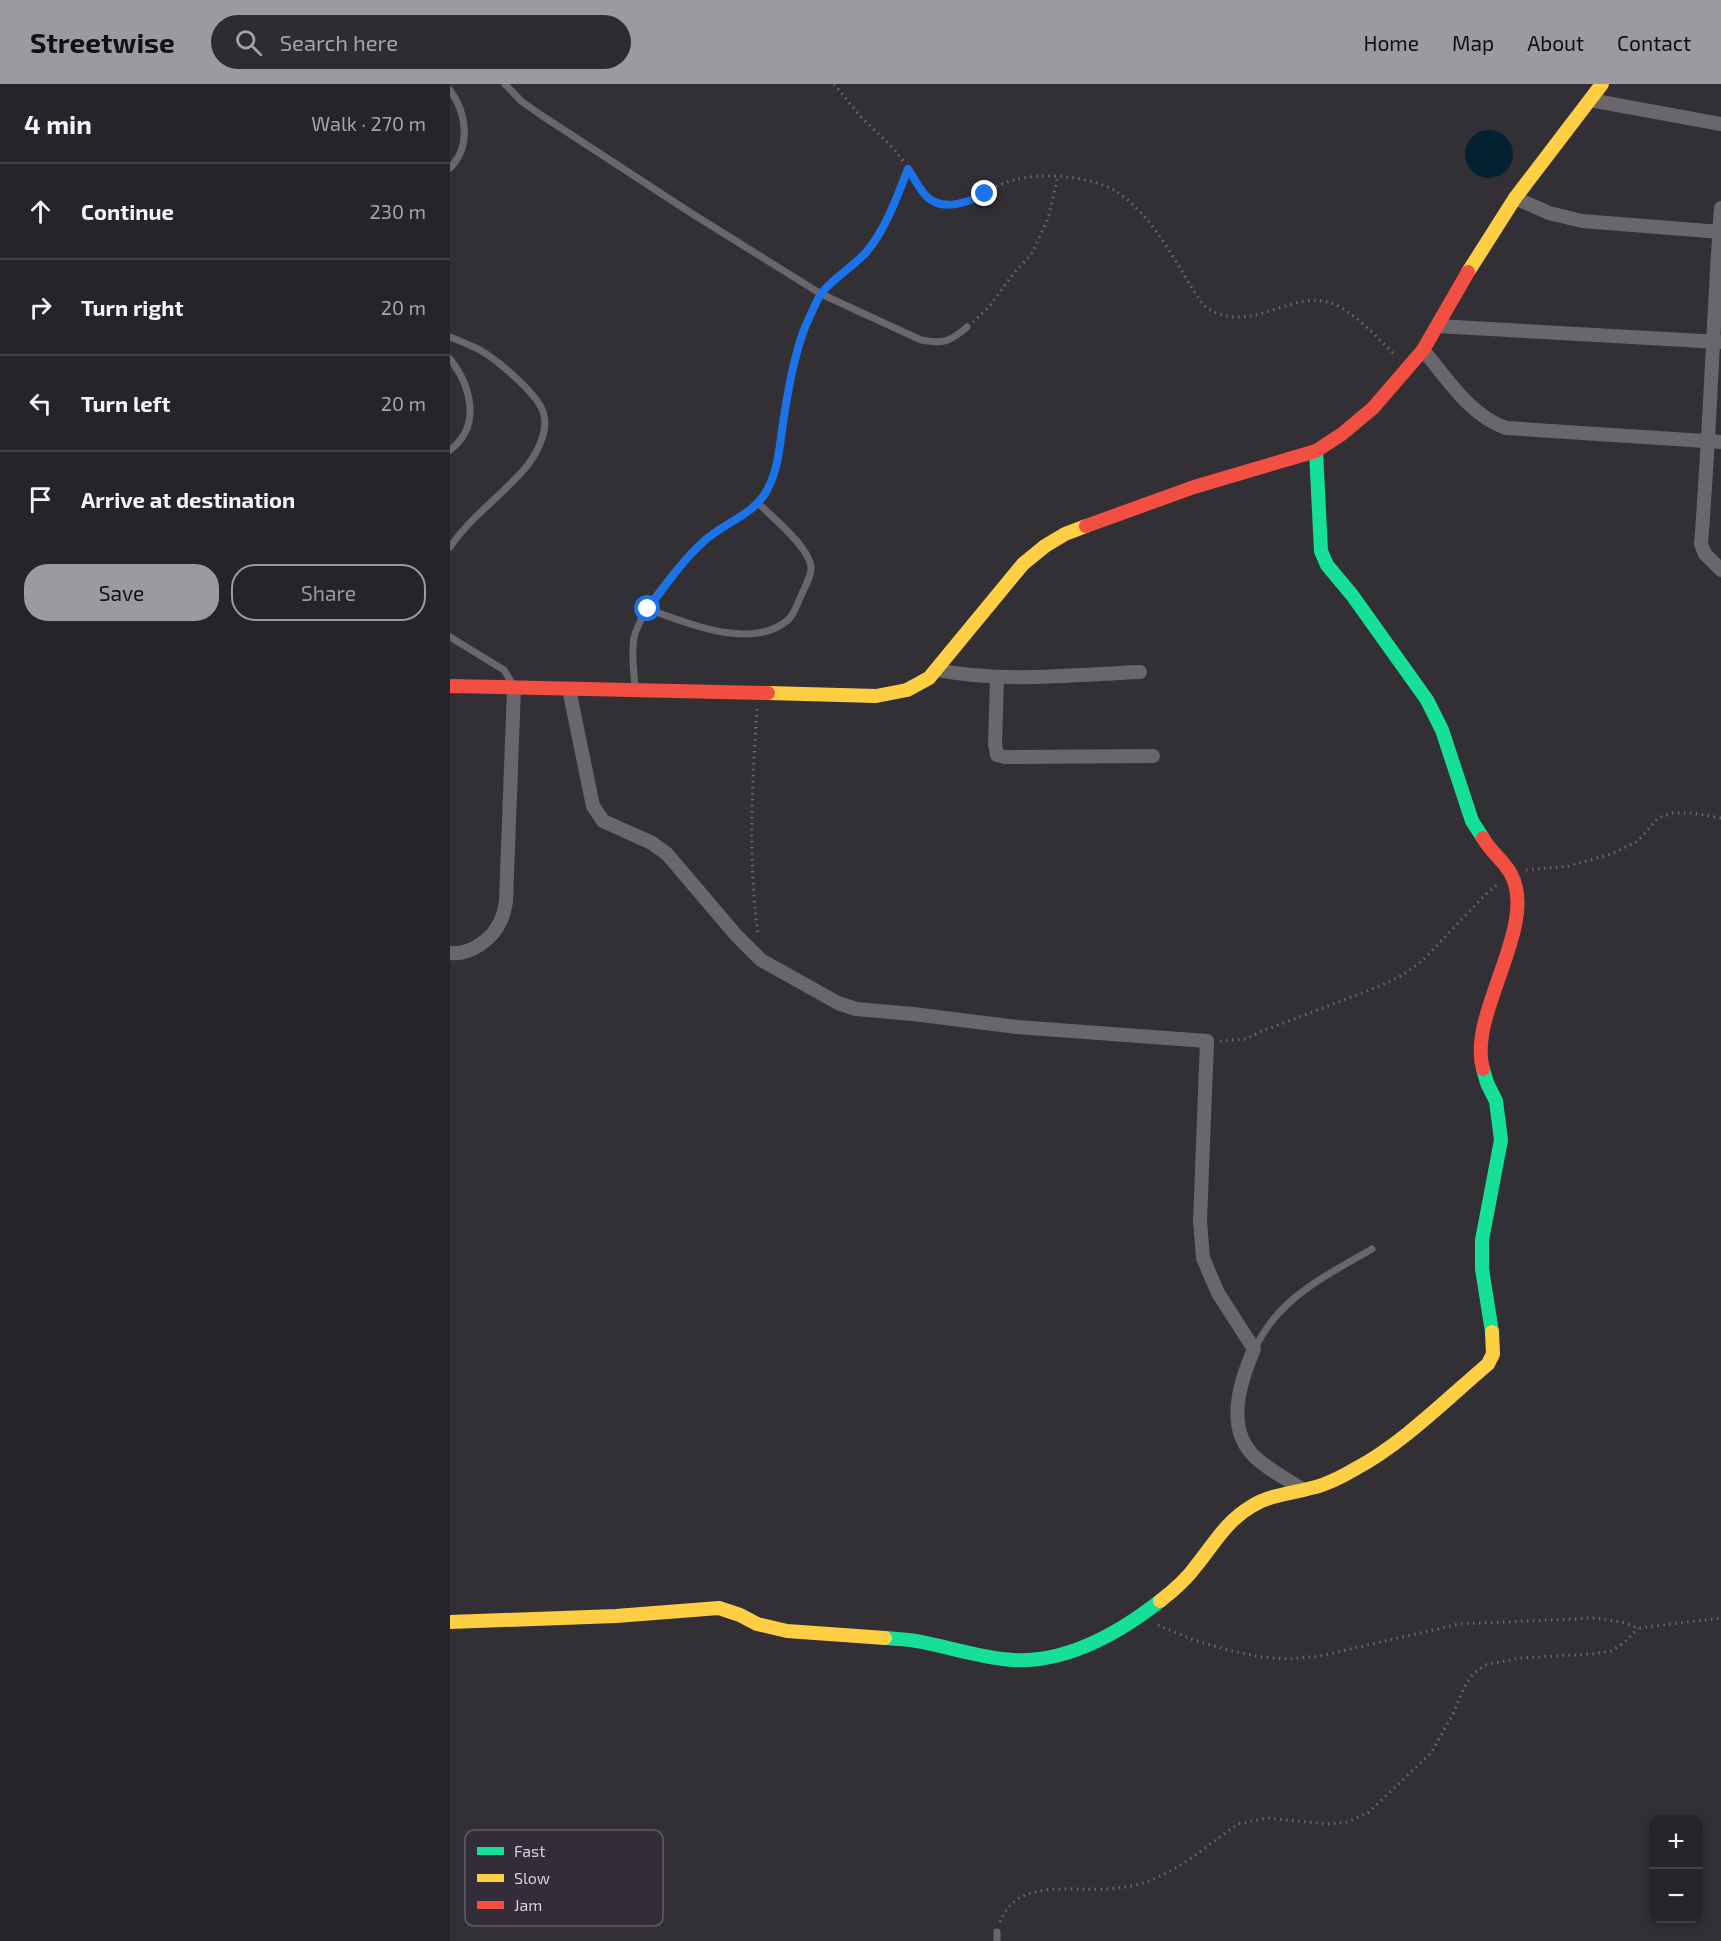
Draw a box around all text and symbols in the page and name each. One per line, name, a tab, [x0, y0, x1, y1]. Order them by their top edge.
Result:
search box	[211, 15, 631, 69]
text: Streetwise	[30, 25, 175, 59]
icon: search	[232, 26, 265, 59]
text: Search here	[280, 29, 398, 55]
text: Home	[1363, 30, 1419, 55]
text: Map	[1452, 30, 1494, 55]
text: About	[1527, 30, 1584, 55]
text: Contact	[1617, 30, 1691, 55]
text: 4 min	[24, 108, 92, 139]
text: Walk · 270 m	[311, 111, 426, 135]
route end	[971, 180, 997, 206]
icon: ahead	[24, 195, 57, 228]
text: Continue	[81, 198, 174, 224]
text: 230 m	[370, 199, 426, 223]
icon: right	[24, 291, 57, 324]
text: Turn right	[81, 294, 183, 320]
text: 20 m	[381, 295, 426, 319]
icon: left	[24, 387, 57, 420]
text: Turn left	[81, 390, 170, 416]
text: 20 m	[381, 391, 426, 415]
icon: arrive	[24, 483, 57, 516]
text: Arrive at destination	[81, 486, 295, 512]
button: Save	[24, 564, 219, 621]
button: Share	[231, 564, 426, 621]
route start	[634, 595, 660, 621]
map controls	[1649, 1815, 1703, 1923]
button: +	[1649, 1815, 1703, 1869]
legend	[465, 1830, 663, 1926]
text: Fast	[514, 1841, 545, 1860]
text: Slow	[514, 1868, 550, 1887]
button: −	[1649, 1869, 1703, 1923]
text: Jam	[514, 1895, 542, 1914]

